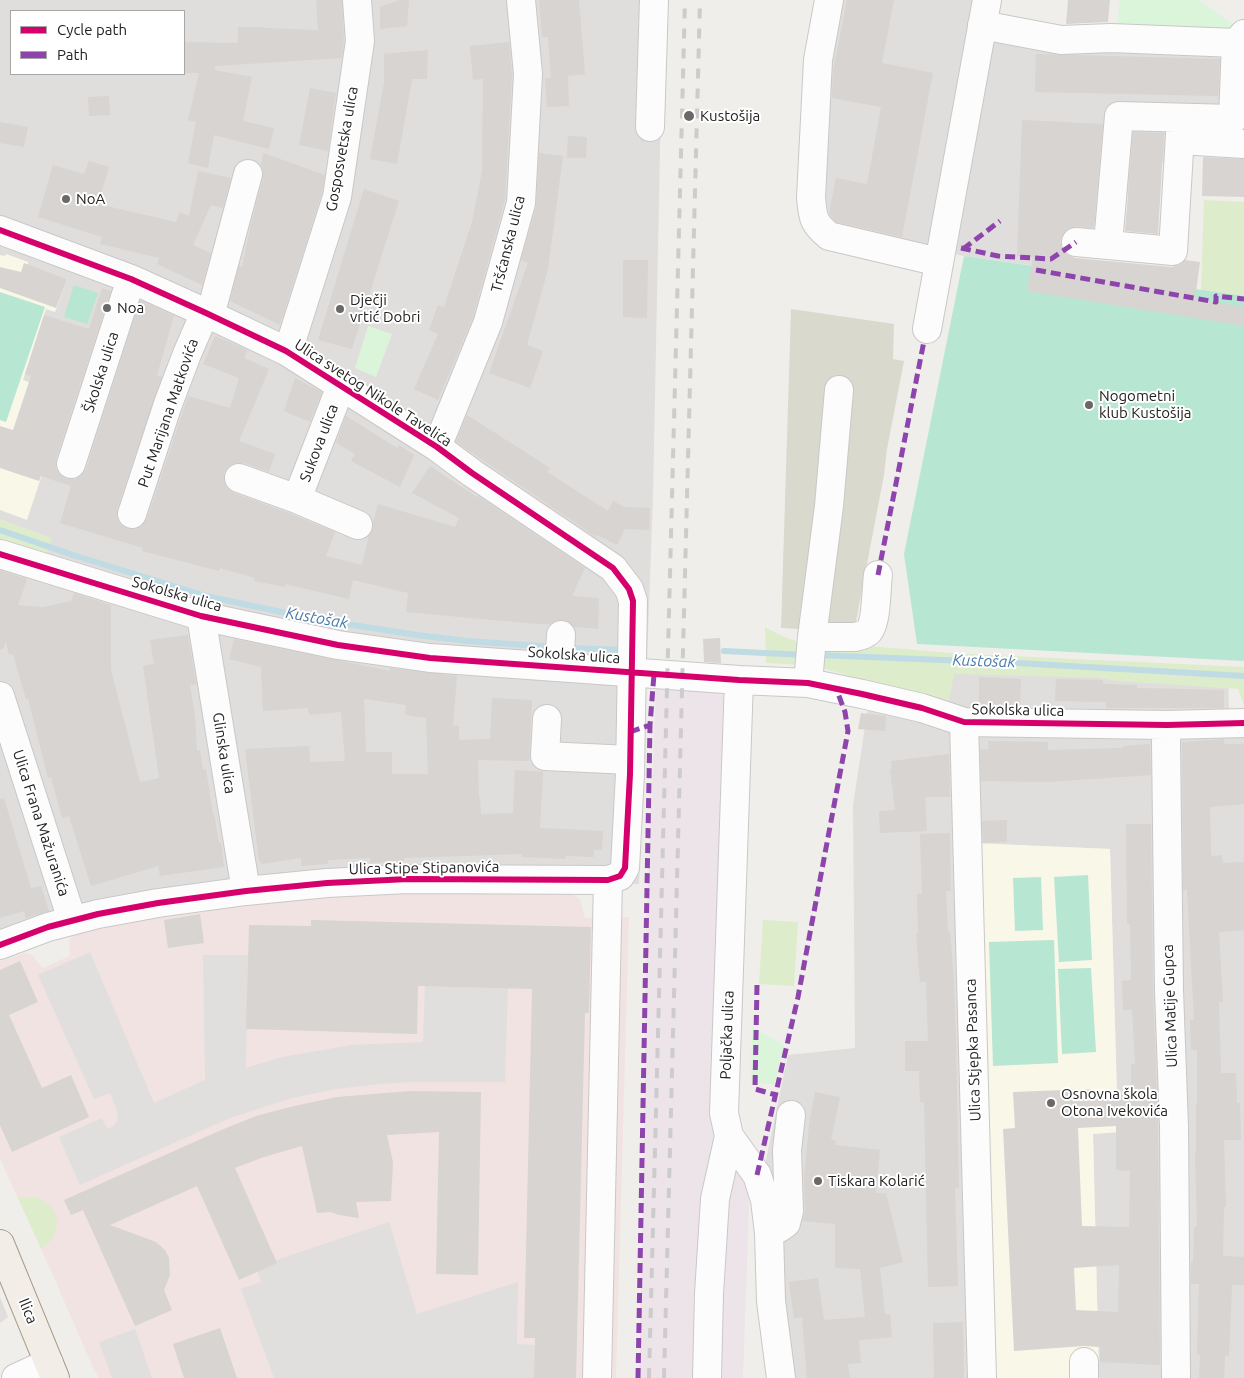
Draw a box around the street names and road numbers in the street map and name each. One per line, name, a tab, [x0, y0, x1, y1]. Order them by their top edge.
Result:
street label: Gosposvetska ulica	[322, 85, 362, 213]
street label: Tršćanska ulica	[487, 194, 529, 294]
street label: Školska ulica	[79, 329, 123, 415]
street label: Ulica svetog Nikole Tavelića	[291, 335, 455, 451]
street label: Put Marijana Matkovića	[134, 336, 202, 490]
street label: Sukova ulica	[296, 402, 342, 484]
street label: Sokolska ulica	[130, 573, 224, 615]
street label: Sokolska ulica	[527, 643, 621, 667]
street label: Sokolska ulica	[972, 700, 1064, 720]
street label: Glinska ulica	[209, 711, 239, 795]
street label: Ulica Frana Mažuranića	[9, 747, 73, 899]
street label: Ulica Stipe Stipanovića	[349, 858, 499, 878]
street label: Ulica Matije Gupca	[1159, 944, 1181, 1068]
street label: Ulica Stjepka Pasanca	[962, 978, 984, 1122]
street label: Poljačka ulica	[716, 990, 738, 1080]
street label: Ilica	[15, 1296, 41, 1326]

